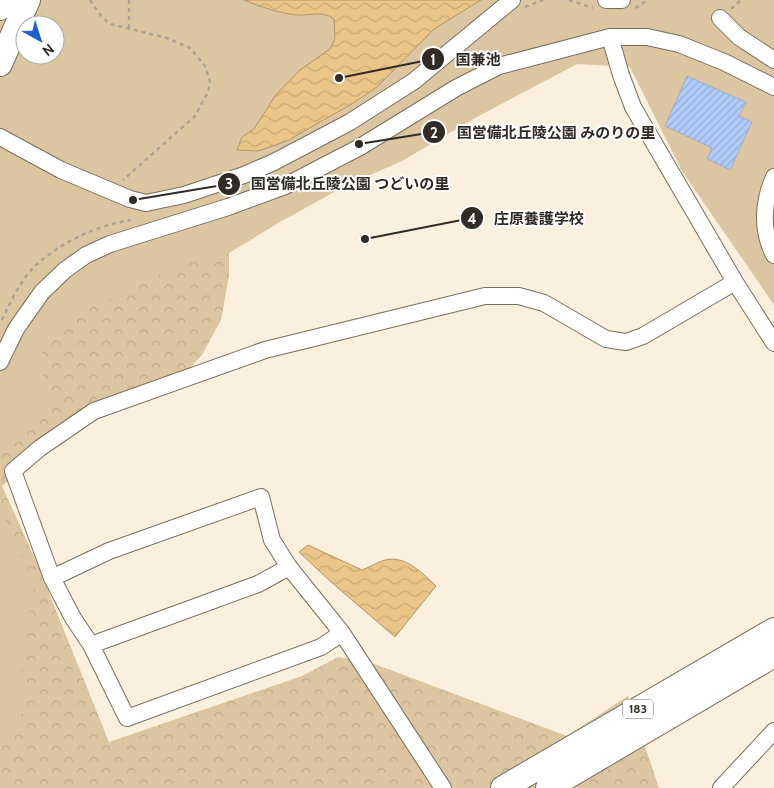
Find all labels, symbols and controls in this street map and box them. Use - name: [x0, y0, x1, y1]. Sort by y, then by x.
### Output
- north arrow: [15, 15, 65, 65]
- text: N: [39, 40, 58, 60]
- callout: 国兼池: [421, 44, 511, 74]
- text: 1: [430, 51, 436, 69]
- text: 国兼池: [455, 51, 501, 69]
- callout: 国営備北丘陵公園 みのりの里: [422, 117, 665, 147]
- text: 2: [430, 124, 438, 142]
- text: 国営備北丘陵公園 みのりの里: [457, 124, 655, 142]
- callout: 国営備北丘陵公園 つどいの里: [216, 169, 460, 199]
- text: 3: [225, 175, 233, 193]
- text: 国営備北丘陵公園 つどいの里: [251, 175, 449, 193]
- callout: 庄原養護学校: [459, 203, 594, 233]
- text: 4: [467, 210, 477, 228]
- text: 庄原養護学校: [494, 210, 584, 228]
- road number: 183: [623, 700, 653, 719]

